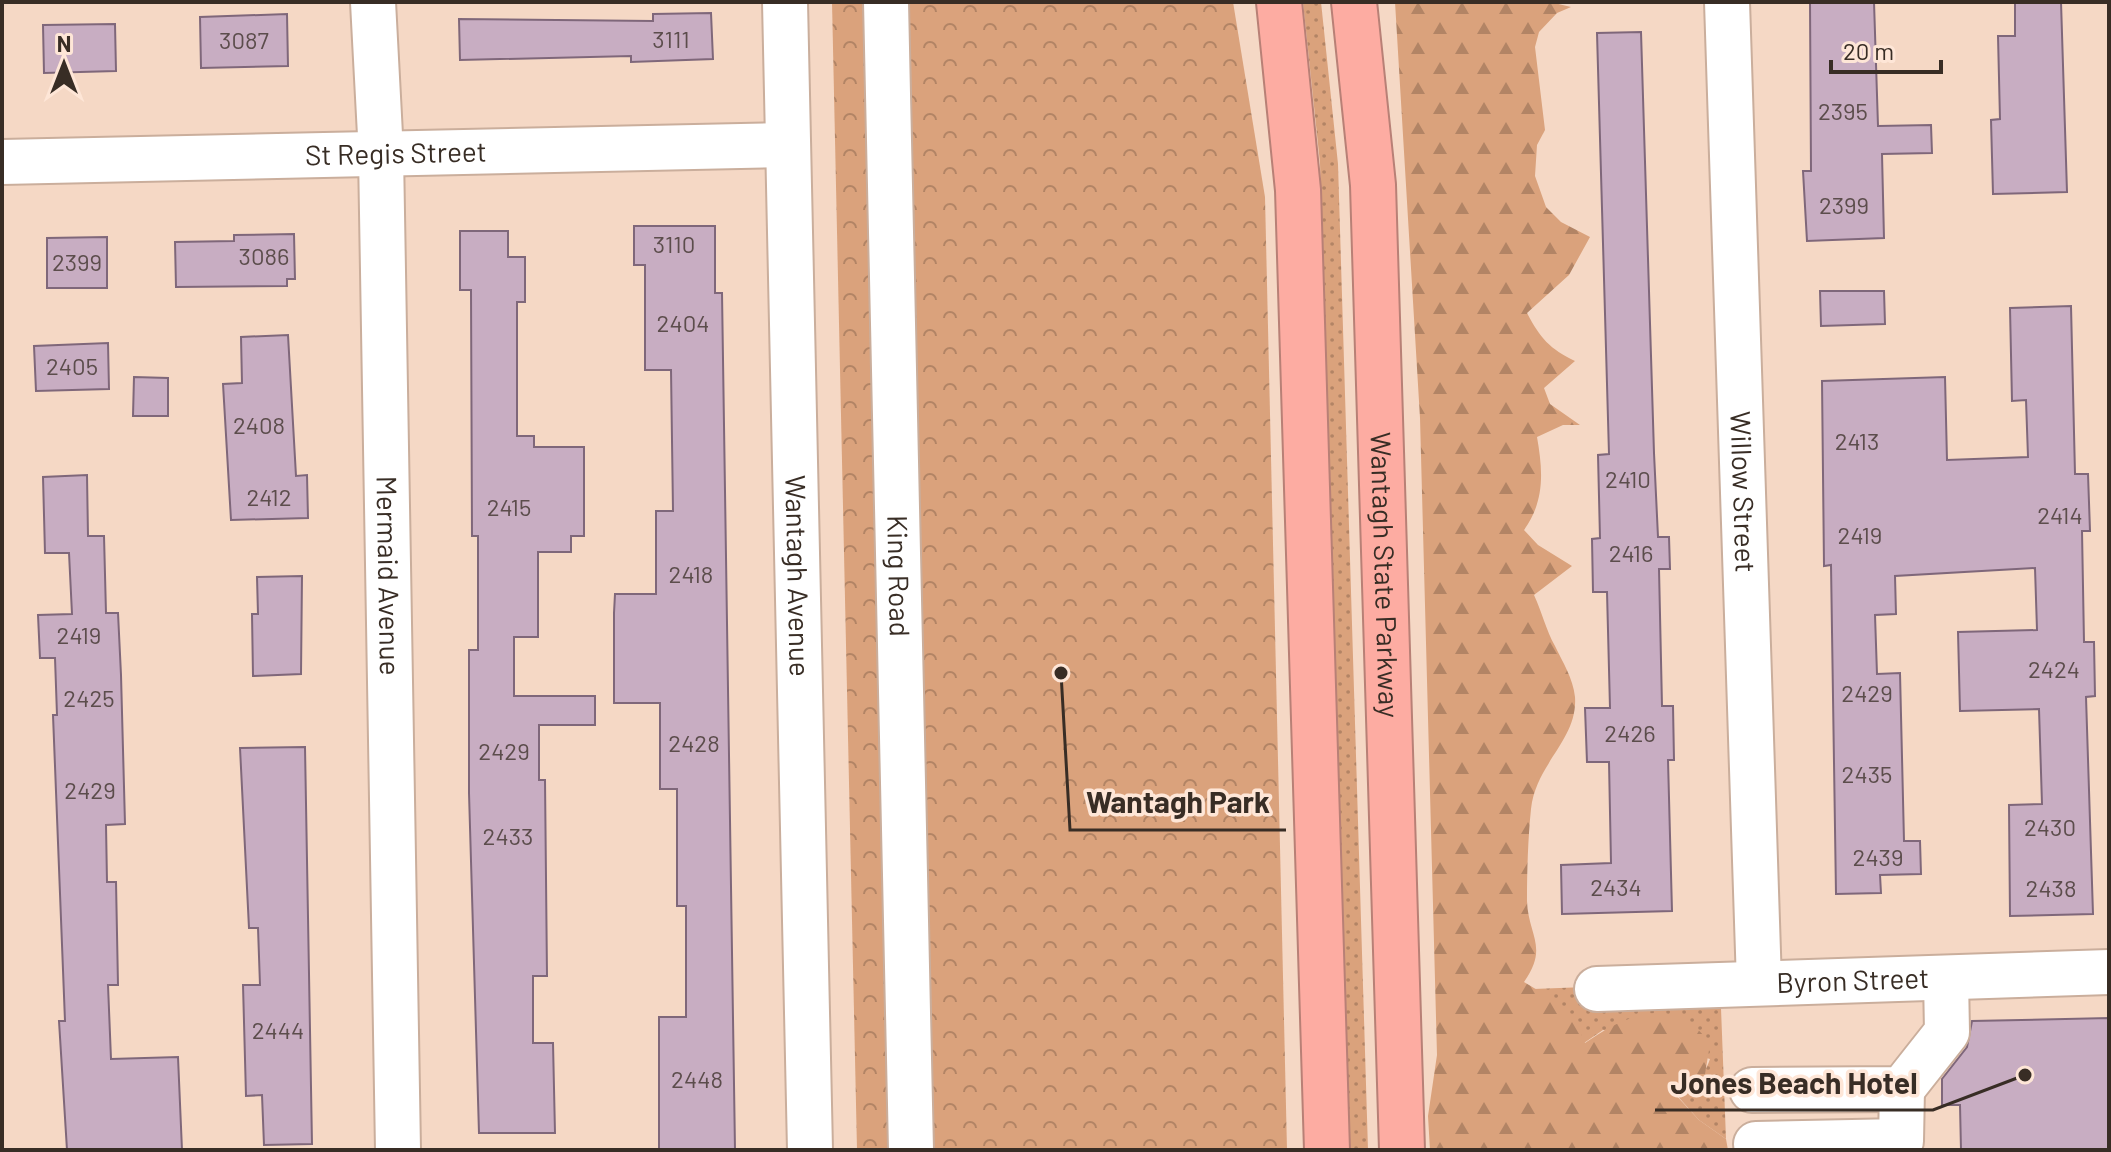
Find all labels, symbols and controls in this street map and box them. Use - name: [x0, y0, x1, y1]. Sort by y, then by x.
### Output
- north arrow: [24, 24, 104, 104]
- house number: 3111: [652, 24, 690, 53]
- scale bar: [1831, 24, 1941, 74]
- house number: 3087: [219, 25, 269, 54]
- text: N: [57, 30, 71, 56]
- text: 20 m: [1843, 36, 1894, 65]
- house number: 2395: [1818, 96, 1868, 125]
- street label: St Regis Street: [305, 134, 487, 171]
- house number: 2399: [1819, 190, 1869, 219]
- house number: 3110: [653, 229, 695, 258]
- house number: 3086: [239, 241, 289, 270]
- house number: 2399: [52, 247, 102, 276]
- house number: 2404: [657, 308, 709, 337]
- house number: 2405: [46, 351, 98, 380]
- house number: 2408: [233, 410, 285, 439]
- street label: Willow Street: [1724, 410, 1764, 573]
- house number: 2413: [1835, 426, 1879, 455]
- street label: Wantagh State Parkway: [1364, 431, 1407, 718]
- house number: 2410: [1605, 464, 1651, 493]
- street label: Wantagh Avenue: [779, 475, 818, 677]
- street label: Mermaid Avenue: [370, 476, 408, 676]
- house number: 2412: [246, 482, 292, 511]
- house number: 2415: [487, 492, 531, 521]
- house number: 2414: [2037, 500, 2083, 529]
- street label: King Road: [881, 515, 918, 637]
- house number: 2419: [1838, 520, 1882, 549]
- house number: 2416: [1609, 538, 1653, 567]
- house number: 2418: [669, 559, 713, 588]
- house number: 2419: [57, 620, 101, 649]
- house number: 2424: [2028, 654, 2080, 683]
- house number: 2429: [1841, 678, 1893, 707]
- house number: 2425: [63, 683, 115, 712]
- house number: 2426: [1604, 718, 1656, 747]
- house number: 2428: [668, 728, 720, 757]
- house number: 2429: [478, 736, 530, 765]
- house number: 2435: [1842, 759, 1892, 788]
- house number: 2429: [64, 775, 116, 804]
- callout: Wantagh Park: [1070, 776, 1286, 830]
- text: Wantagh Park: [1086, 783, 1270, 819]
- house number: 2430: [2024, 812, 2076, 841]
- house number: 2433: [483, 821, 533, 850]
- house number: 2439: [1853, 842, 1903, 871]
- house number: 2434: [1590, 872, 1642, 901]
- house number: 2438: [2026, 873, 2076, 902]
- street label: Byron Street: [1776, 960, 1930, 999]
- house number: 2444: [252, 1015, 304, 1044]
- callout: Jones Beach Hotel: [1655, 1056, 1933, 1110]
- house number: 2448: [671, 1064, 723, 1093]
- text: Jones Beach Hotel: [1671, 1064, 1917, 1100]

